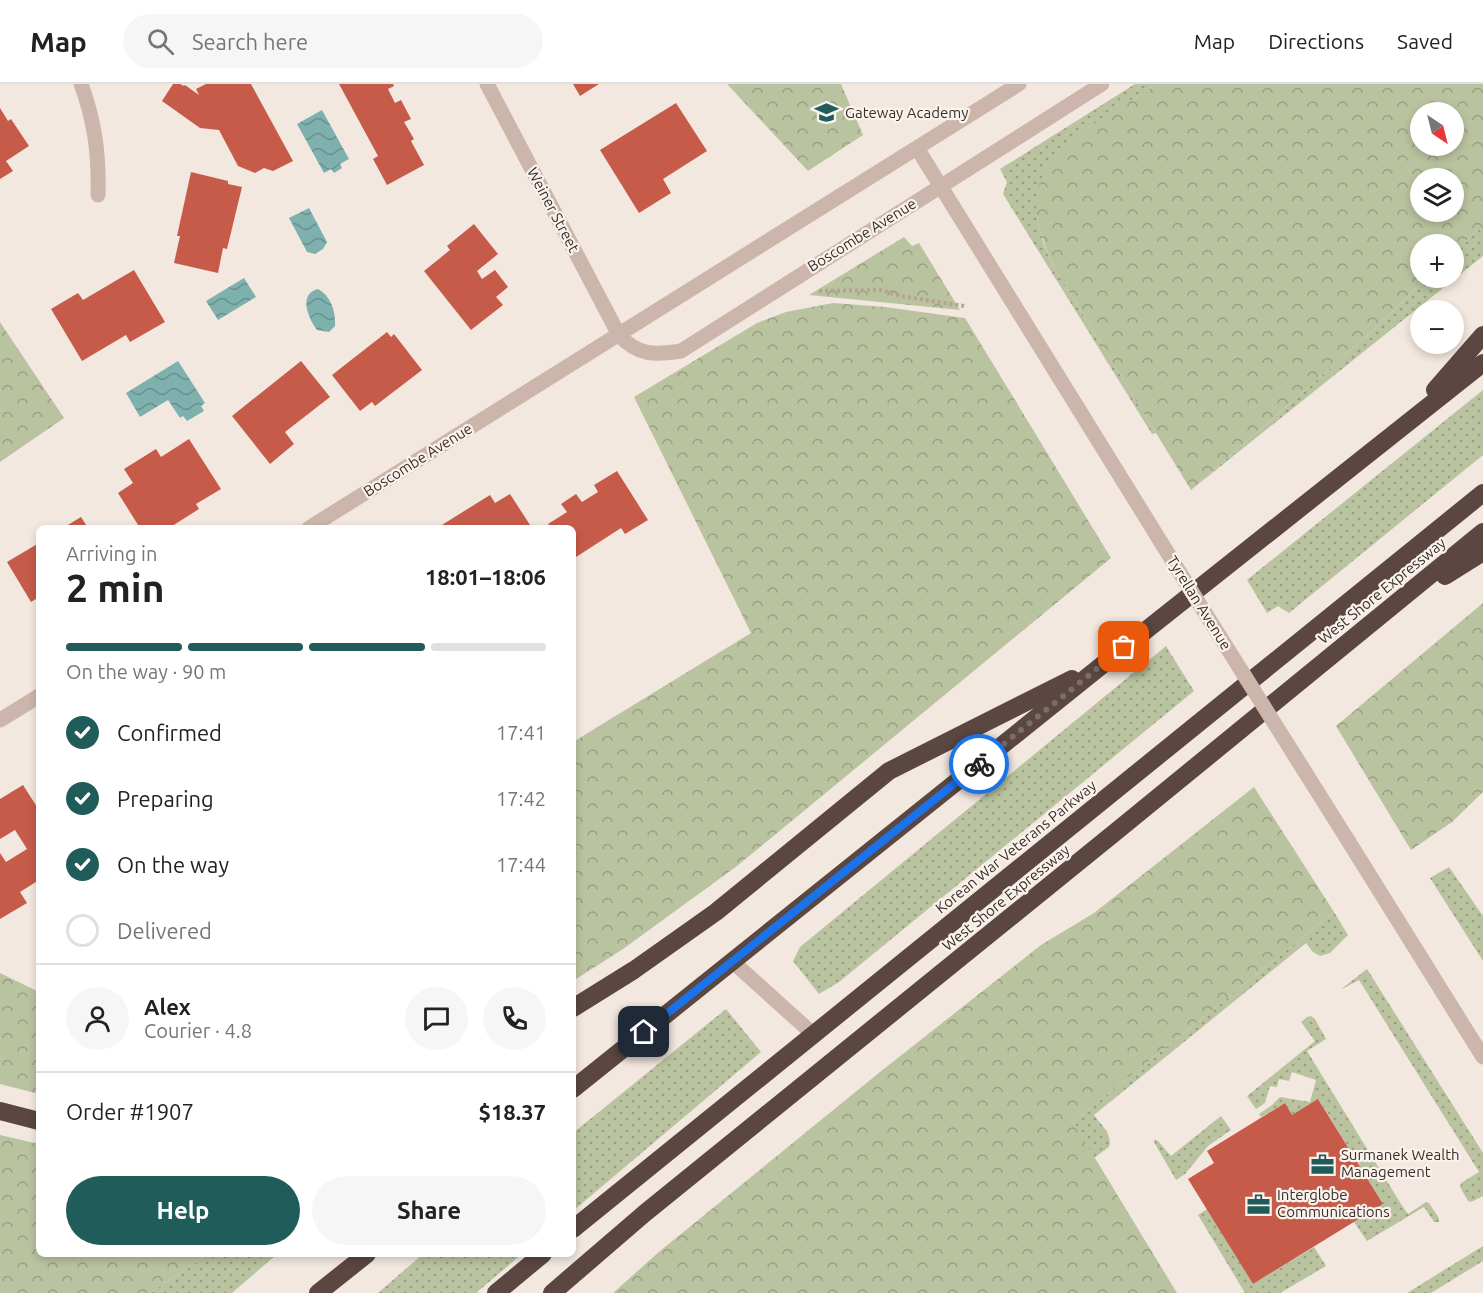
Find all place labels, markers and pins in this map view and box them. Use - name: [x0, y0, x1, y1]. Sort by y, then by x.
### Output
- school or university icon: Gateway Academy: [814, 100, 840, 126]
- place label: Gateway Academy: [845, 104, 968, 121]
- pin: [1098, 621, 1149, 672]
- pin: [618, 1006, 669, 1057]
- place label: Surmanek Wealth Management: [1341, 1146, 1460, 1180]
- office icon: Surmanek Wealth Management: [1310, 1151, 1336, 1177]
- place label: Interglobe Communications: [1277, 1186, 1390, 1220]
- office icon: Interglobe Communications: [1246, 1191, 1272, 1217]

